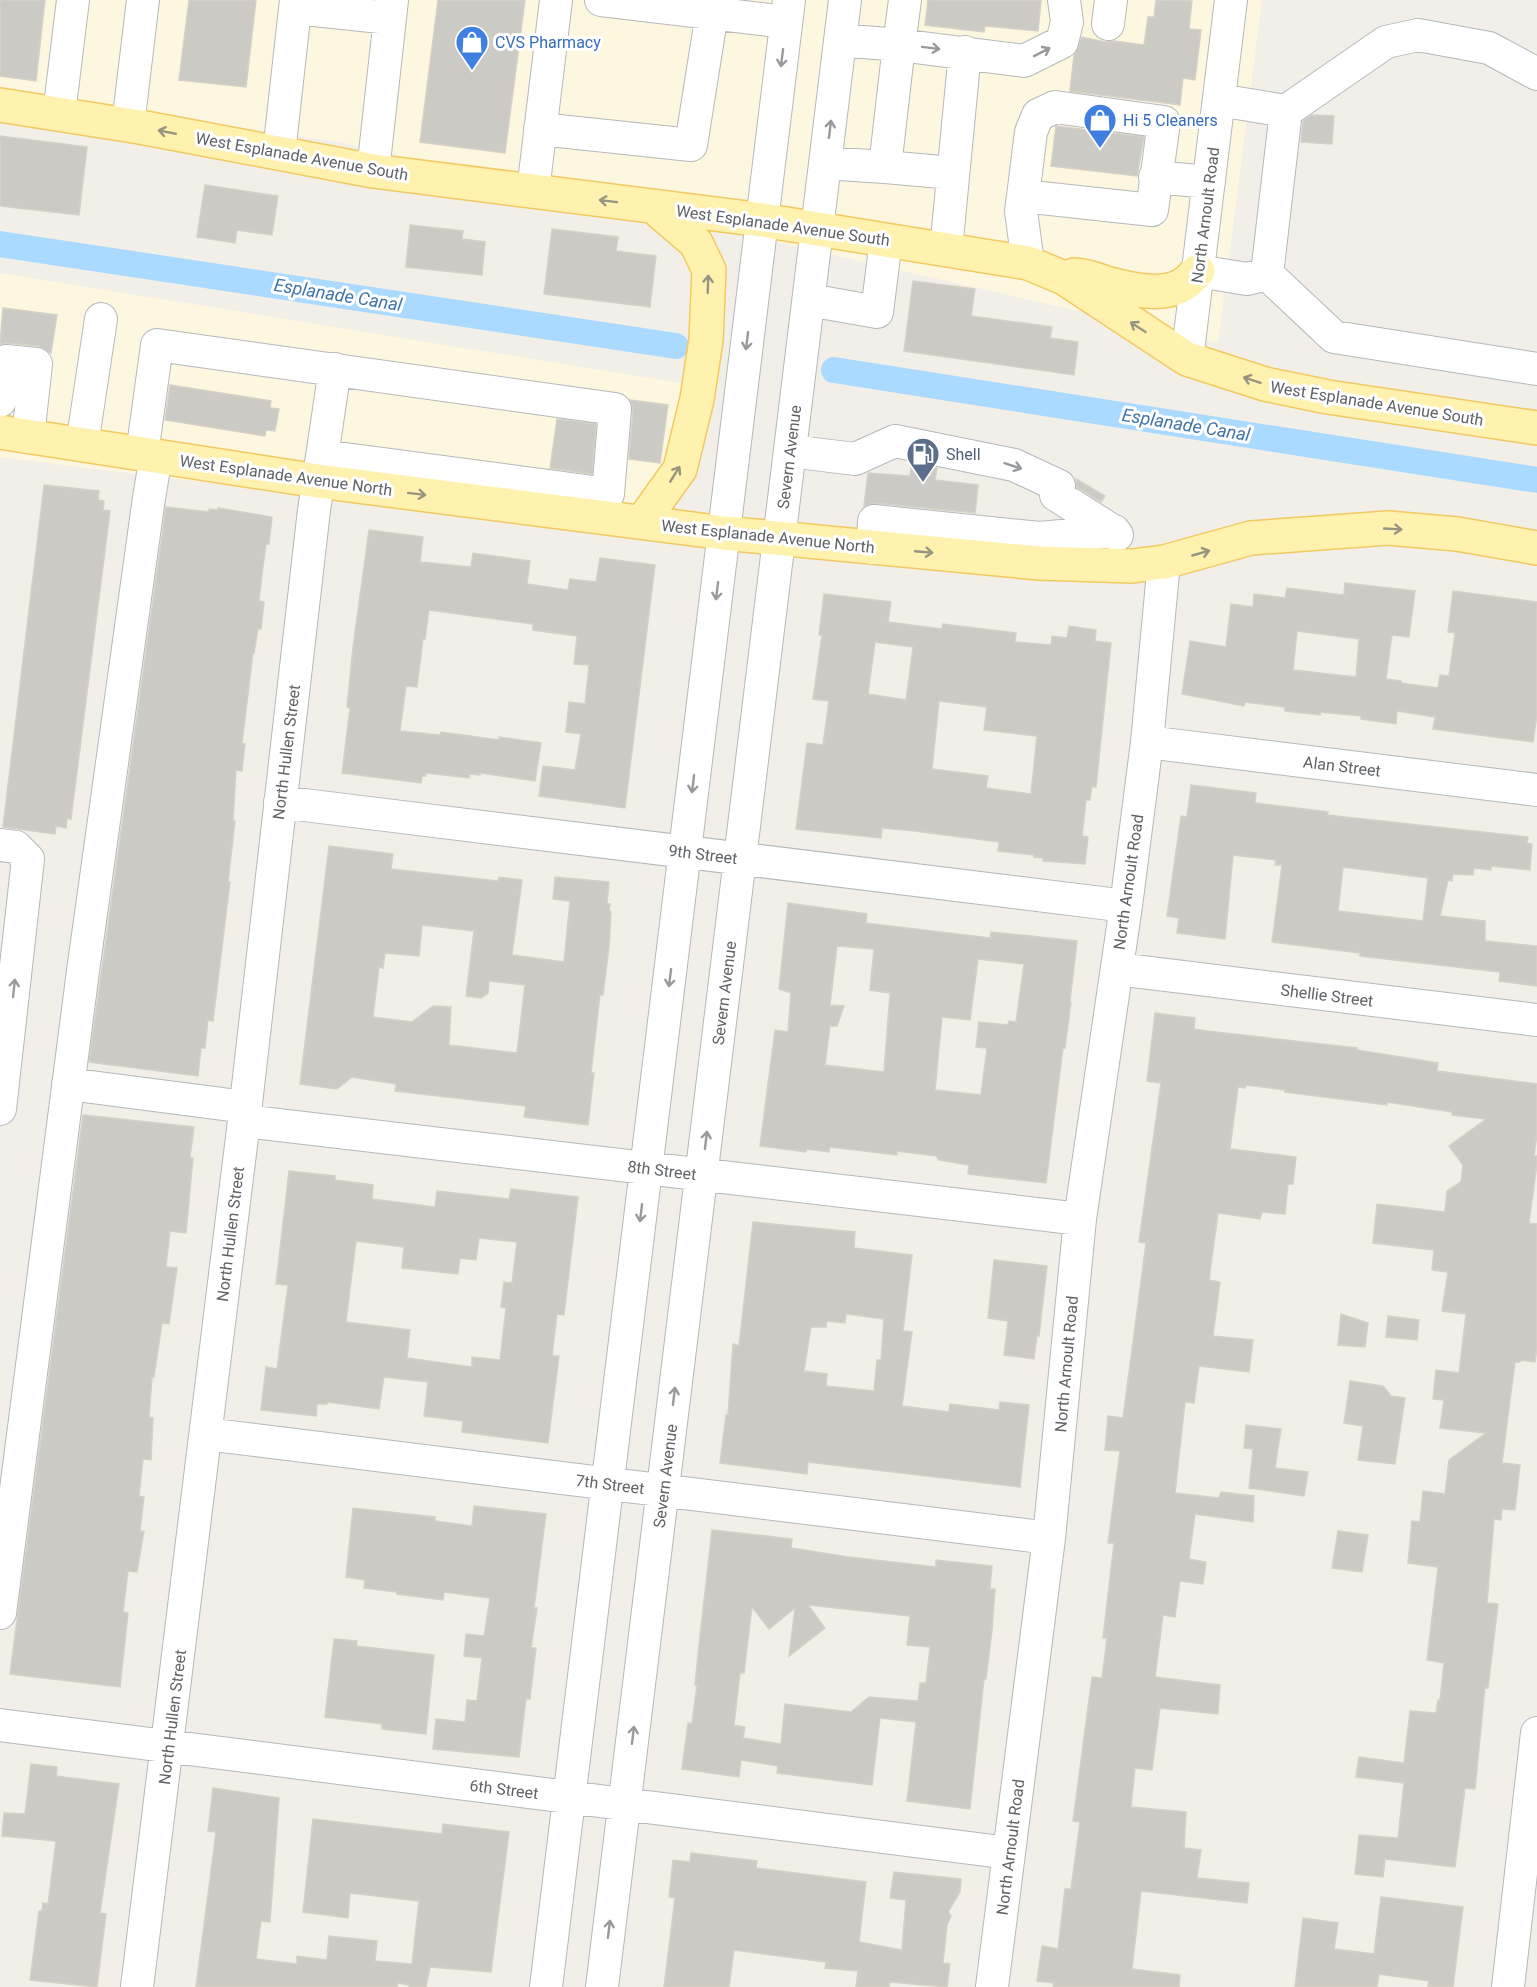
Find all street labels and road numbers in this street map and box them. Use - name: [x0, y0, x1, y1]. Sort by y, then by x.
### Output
- street label: West Esplanade Avenue South: [194, 128, 410, 185]
- street label: North Arnoult Road: [1188, 146, 1223, 284]
- street label: West Esplanade Avenue South: [675, 201, 891, 250]
- street label: West Esplanade Avenue South: [1269, 377, 1485, 430]
- street label: Severn Avenue: [774, 404, 805, 510]
- street label: West Esplanade Avenue North: [178, 451, 393, 500]
- street label: West Esplanade Avenue North: [660, 516, 876, 557]
- street label: North Hullen Street: [269, 683, 304, 821]
- street label: Alan Street: [1302, 752, 1382, 781]
- street label: North Arnoult Road: [1110, 813, 1147, 951]
- street label: 9th Street: [667, 841, 738, 868]
- street label: Severn Avenue: [709, 940, 740, 1046]
- street label: Shellie Street: [1280, 980, 1374, 1011]
- street label: 8th Street: [626, 1157, 697, 1184]
- street label: North Hullen Street: [213, 1165, 248, 1303]
- street label: North Arnoult Road: [1051, 1295, 1082, 1433]
- street label: Severn Avenue: [650, 1423, 681, 1529]
- street label: 7th Street: [574, 1471, 645, 1498]
- street label: North Hullen Street: [155, 1648, 190, 1786]
- street label: 6th Street: [468, 1776, 539, 1803]
- street label: North Arnoult Road: [993, 1778, 1028, 1916]

